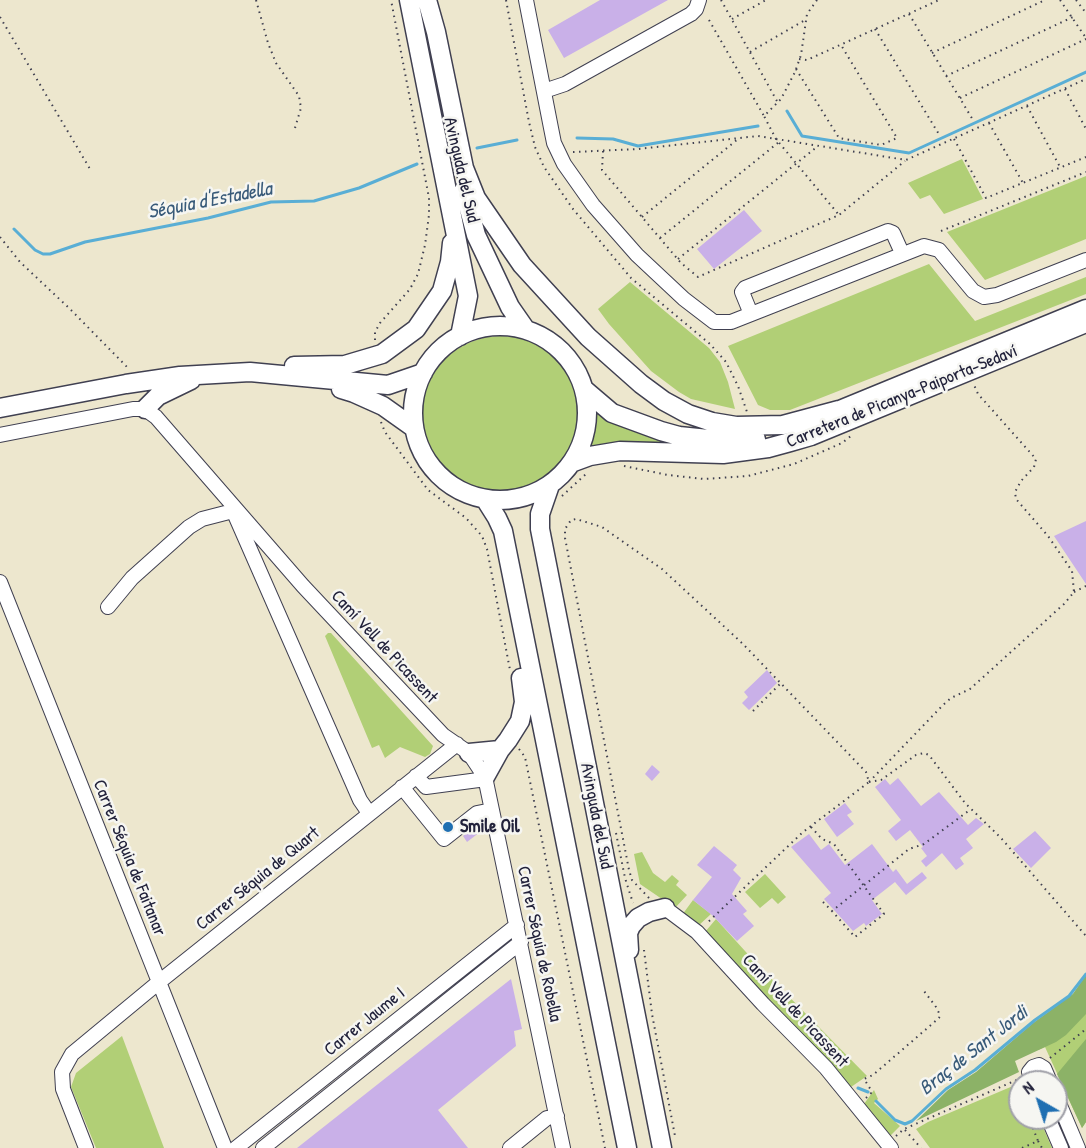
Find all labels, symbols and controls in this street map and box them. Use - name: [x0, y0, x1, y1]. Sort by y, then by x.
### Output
- street label: Avinguda del Sud: [438, 115, 484, 225]
- water label: Séquia d'Estadella: [146, 177, 274, 225]
- street label: Carretera de Picanya-Paiporta-Sedaví: [783, 341, 1021, 453]
- street label: Camí Vell de Picassent: [326, 586, 442, 708]
- street label: Avinguda del Sud: [575, 761, 617, 871]
- street label: Carrer Séquia de Faitanar: [88, 777, 170, 939]
- place label: Smile Oil: [460, 816, 519, 838]
- marker: Smile Oil: [441, 820, 455, 834]
- street label: Carrer Séquia de Quart: [192, 823, 324, 935]
- street label: Carrer Séquia de Robella: [512, 864, 566, 1024]
- street label: Camí Vell de Picassent: [737, 950, 853, 1072]
- street label: Carrer Jaume I: [320, 983, 410, 1061]
- water label: Braç de Sant Jordi: [915, 1001, 1033, 1101]
- north arrow: [1008, 1070, 1068, 1130]
- text: N: [1018, 1076, 1038, 1099]

